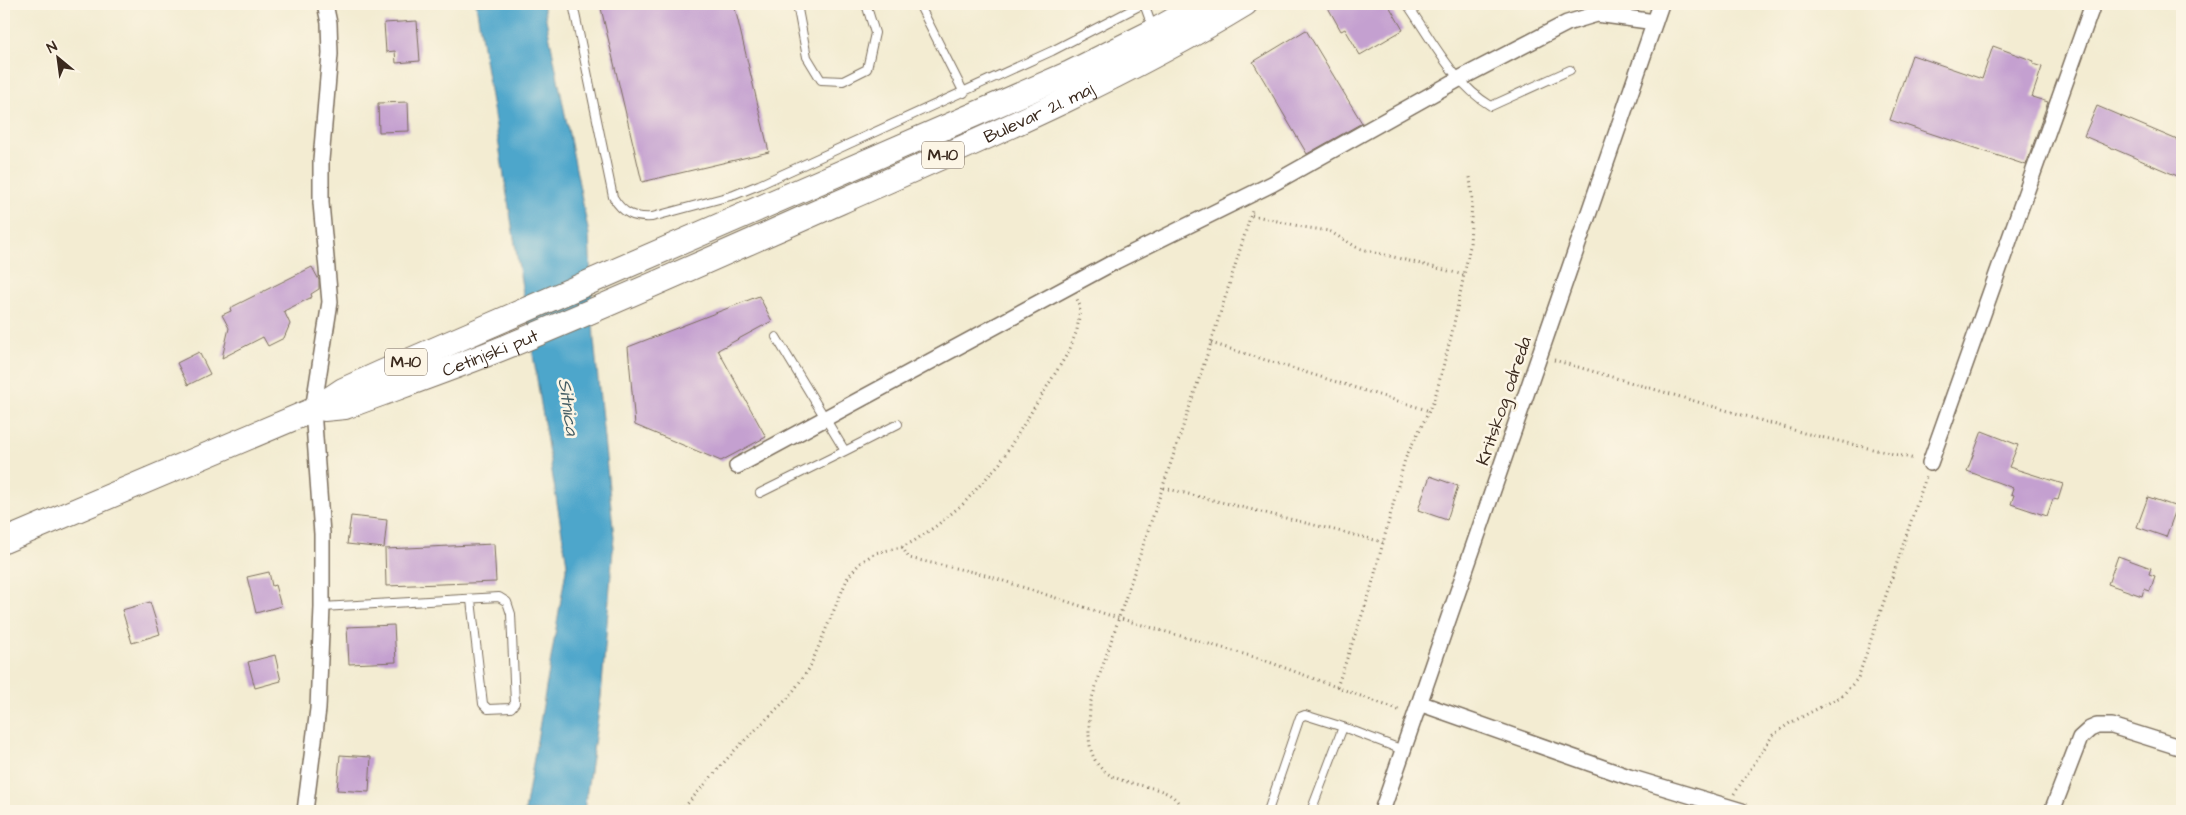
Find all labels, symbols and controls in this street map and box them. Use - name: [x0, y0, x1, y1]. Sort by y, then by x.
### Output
- north arrow: [32, 32, 82, 82]
- text: N: [43, 37, 61, 58]
- street label: Bulevar 21. maj: [980, 76, 1099, 149]
- road number: M-10: [922, 142, 964, 168]
- street label: Cetinjski put: [439, 322, 543, 383]
- street label: Kritskog odreda: [1470, 333, 1539, 469]
- road number: M-10: [385, 348, 427, 376]
- water label: Sitnica: [551, 377, 586, 438]

